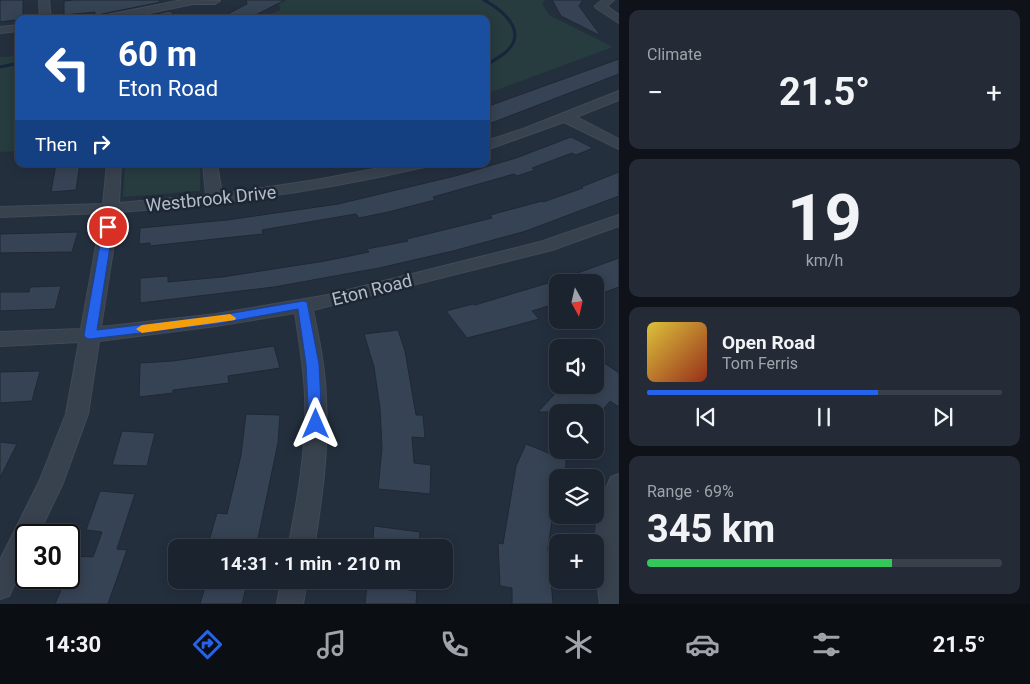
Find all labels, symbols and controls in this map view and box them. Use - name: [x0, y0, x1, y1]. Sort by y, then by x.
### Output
- text: 60 m: [118, 34, 197, 75]
- icon: left: [35, 35, 100, 100]
- text: Climate: [647, 45, 702, 64]
- text: 21.5°: [779, 70, 870, 114]
- text: Eton Road: [118, 76, 218, 101]
- text: −: [647, 76, 663, 109]
- text: +: [986, 76, 1002, 109]
- icon: right: [87, 130, 115, 158]
- text: Then: [35, 133, 77, 156]
- text: 19: [787, 180, 862, 256]
- street label: Westbrook Drive: [145, 181, 277, 216]
- pin: [87, 206, 129, 248]
- icon: arrive: [94, 213, 122, 241]
- text: km/h: [806, 251, 843, 270]
- street label: Eton Road: [330, 269, 414, 310]
- north arrow: [549, 274, 604, 329]
- map controls: [549, 274, 604, 589]
- text: Open Road: [722, 331, 815, 354]
- button: sound: [549, 339, 604, 394]
- text: Tom Ferris: [722, 354, 798, 373]
- position arrow: [289, 397, 341, 449]
- icon: previous: [692, 403, 720, 431]
- icon: pause: [810, 403, 838, 431]
- icon: next: [929, 403, 957, 431]
- button: search: [549, 404, 604, 459]
- button: layers: [549, 469, 604, 524]
- text: Range · 69%: [647, 482, 734, 501]
- text: 345 km: [647, 507, 775, 551]
- speed limit sign: 30: [15, 524, 80, 589]
- button: +: [549, 534, 604, 589]
- text: 14:31 · 1 min · 210 m: [220, 552, 401, 575]
- icon: directions: [190, 627, 225, 662]
- icon: music: [314, 627, 349, 662]
- icon: phone: [437, 627, 472, 662]
- icon: climate: [561, 627, 596, 662]
- icon: car: [685, 627, 720, 662]
- icon: filters: [809, 627, 844, 662]
- text: 14:30: [44, 632, 101, 657]
- text: 21.5°: [933, 632, 985, 657]

